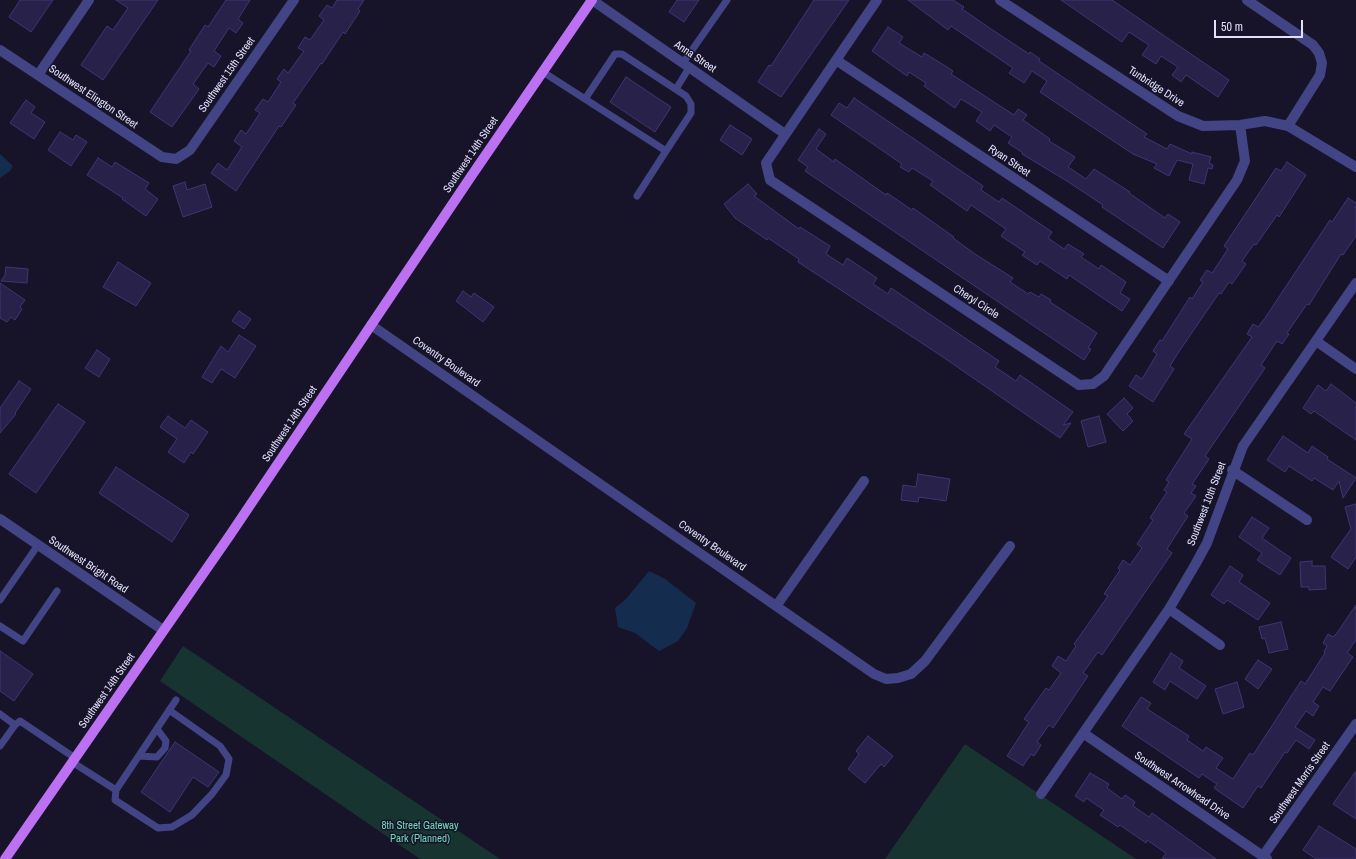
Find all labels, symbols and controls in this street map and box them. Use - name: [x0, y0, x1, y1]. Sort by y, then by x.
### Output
- scale bar: [1216, 12, 1305, 38]
- text: 50 m: [1221, 19, 1243, 35]
- street label: Southwest 15th Street: [196, 35, 258, 115]
- street label: Anna Street: [672, 38, 718, 76]
- street label: Southwest Elington Street: [46, 62, 140, 132]
- street label: Tunbridge Drive: [1125, 64, 1187, 110]
- street label: Southwest 14th Street: [441, 115, 501, 195]
- street label: Ryan Street: [986, 142, 1032, 180]
- street label: Cheryl Circle: [951, 282, 1001, 322]
- street label: Coventry Boulevard: [410, 334, 482, 390]
- street label: Southwest 14th Street: [260, 384, 320, 464]
- street label: Southwest 10th Street: [1185, 460, 1229, 548]
- street label: Coventry Boulevard: [676, 518, 748, 574]
- street label: Southwest Bright Road: [46, 534, 130, 596]
- street label: Southwest 14th Street: [76, 651, 138, 731]
- street label: Southwest Morris Street: [1267, 740, 1333, 826]
- street label: Southwest Arrowhead Drive: [1132, 749, 1232, 823]
- park label: 8th Street Gateway Park (Planned): [381, 819, 459, 845]

